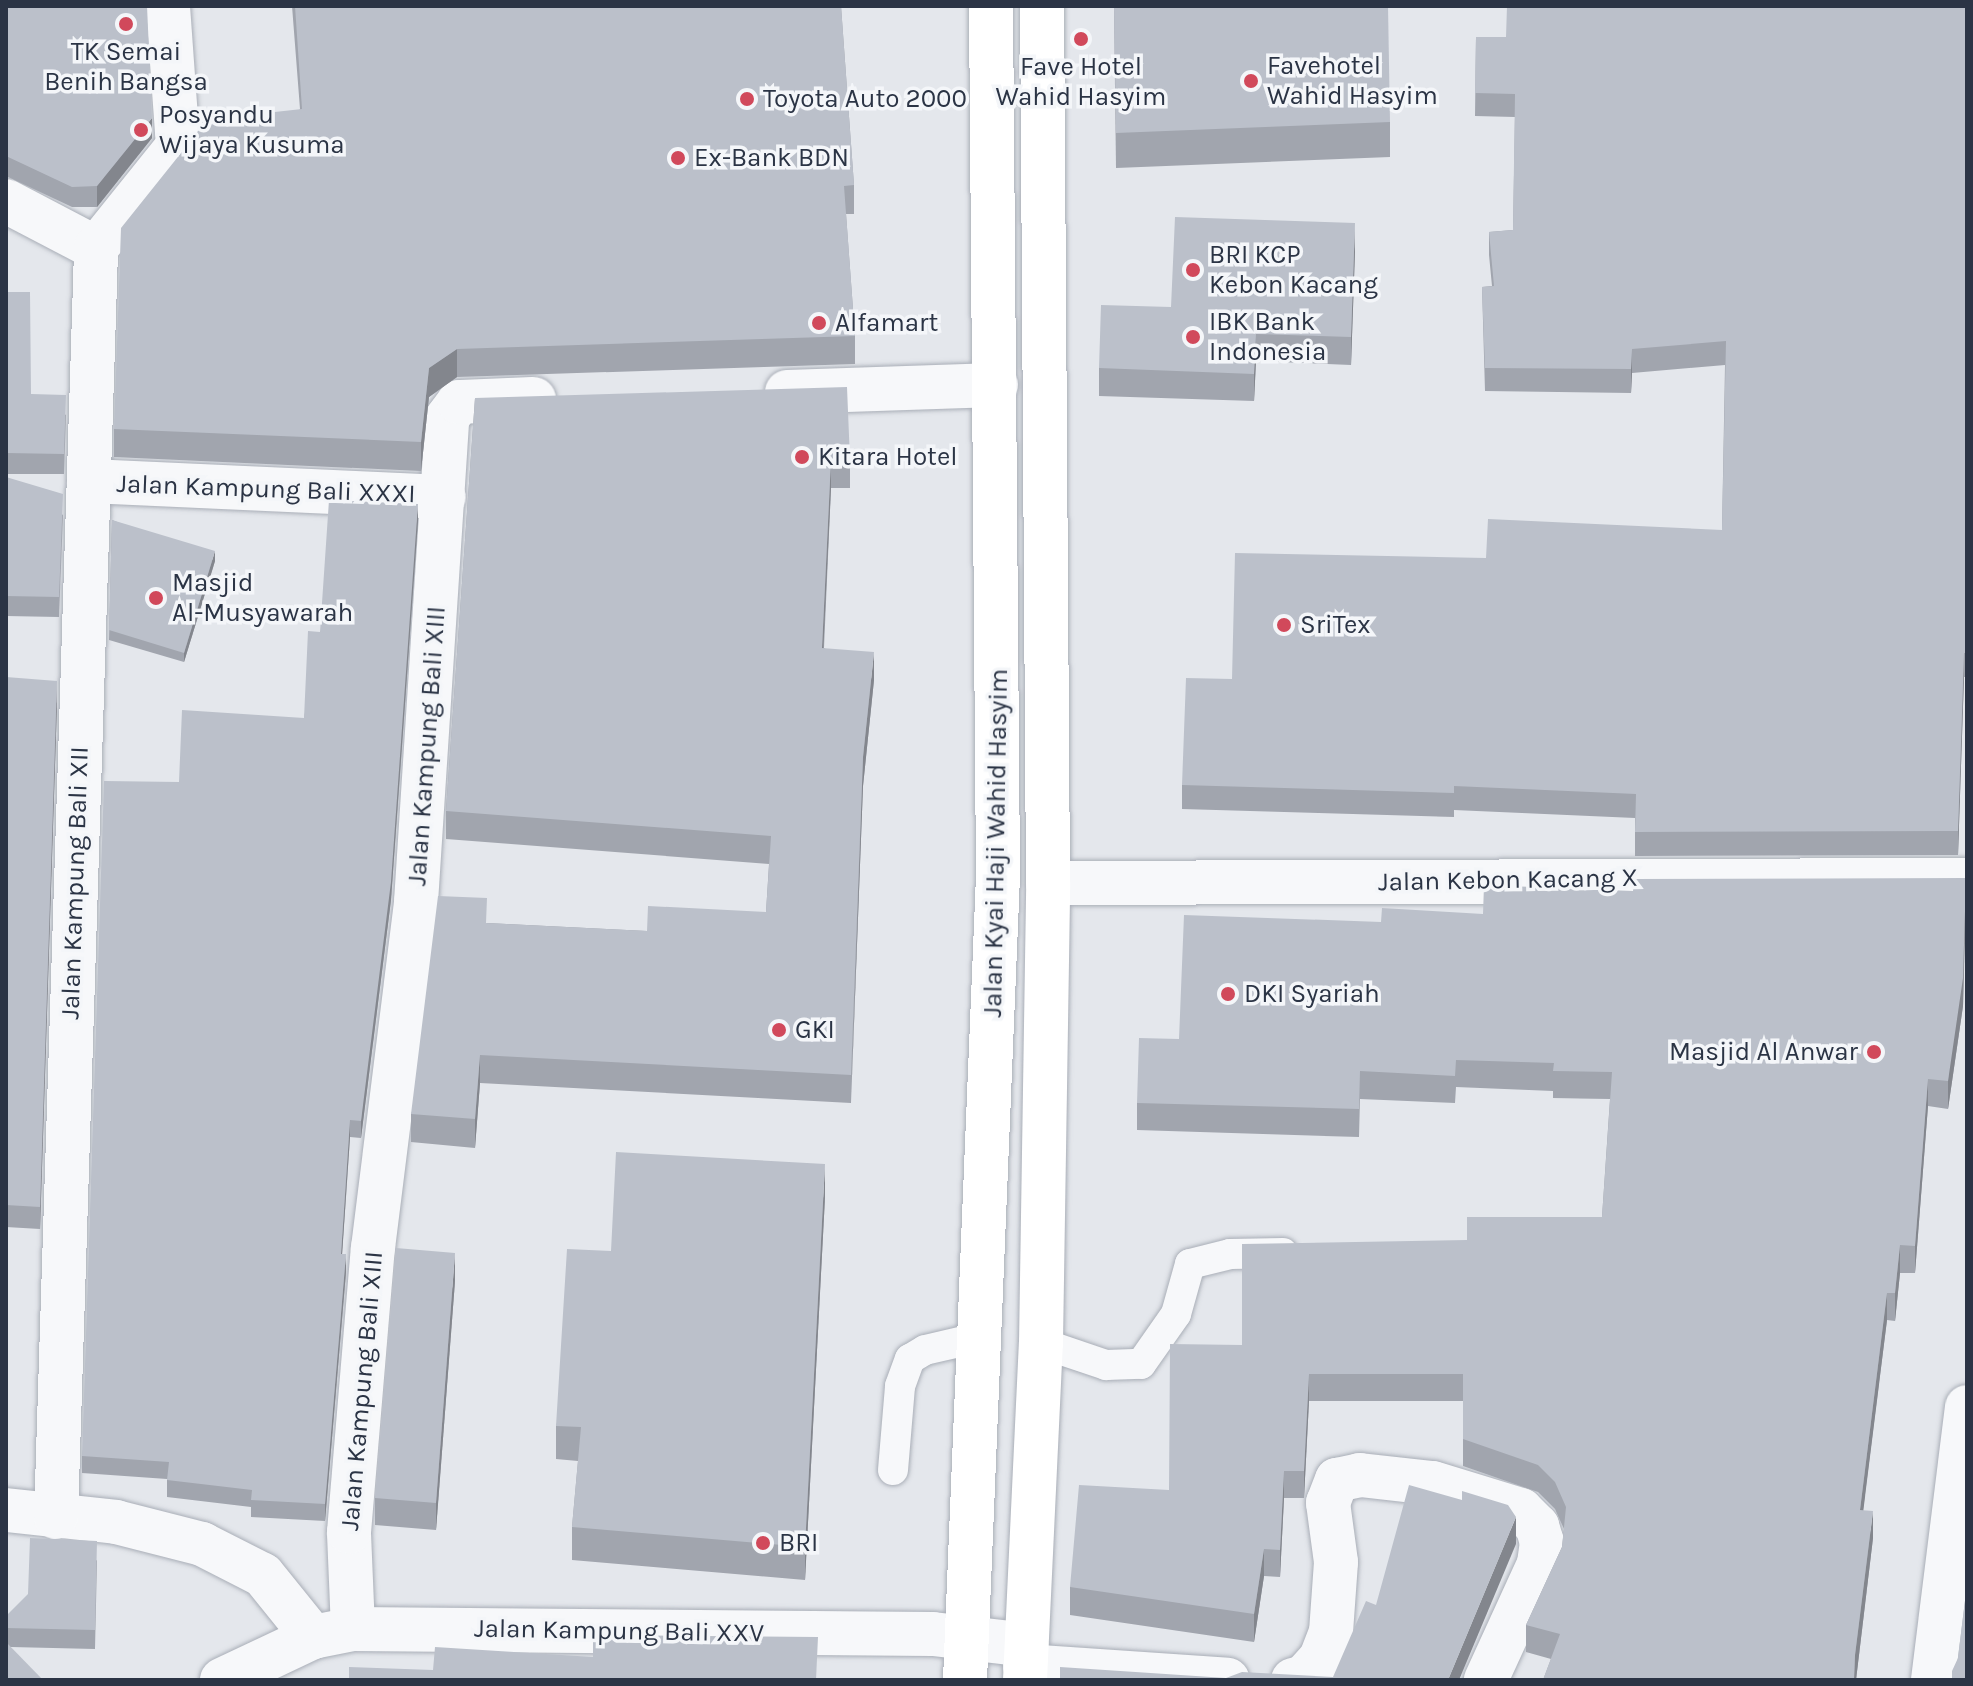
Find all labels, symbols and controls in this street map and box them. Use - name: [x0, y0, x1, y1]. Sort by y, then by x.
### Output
- marker: TK Semai Benih Bangsa: [117, 15, 135, 33]
- marker: Fave Hotel Wahid Hasyim: [1072, 30, 1090, 48]
- place label: TK Semai Benih Bangsa: [44, 36, 208, 98]
- place label: Favehotel Wahid Hasyim: [1267, 50, 1438, 112]
- place label: Fave Hotel Wahid Hasyim: [996, 51, 1166, 112]
- marker: Favehotel Wahid Hasyim: [1242, 72, 1260, 90]
- place label: Toyota Auto 2000: [763, 83, 967, 115]
- marker: Toyota Auto 2000: [738, 90, 756, 108]
- place label: Posyandu Wijaya Kusuma: [159, 99, 345, 160]
- marker: Posyandu Wijaya Kusuma: [130, 119, 152, 141]
- place label: Ex-Bank BDN: [694, 142, 849, 174]
- marker: Ex-Bank BDN: [669, 149, 687, 167]
- place label: BRI KCP Kebon Kacang: [1209, 239, 1378, 300]
- marker: BRI KCP Kebon Kacang: [1184, 261, 1202, 279]
- place label: IBK Bank Indonesia: [1209, 306, 1326, 368]
- place label: Alfamart: [835, 307, 938, 339]
- marker: Alfamart: [810, 314, 828, 332]
- marker: IBK Bank Indonesia: [1184, 328, 1202, 346]
- place label: Kitara Hotel: [818, 441, 958, 473]
- marker: Kitara Hotel: [793, 448, 811, 466]
- street label: Jalan Kampung Bali XXXI: [116, 468, 416, 510]
- place label: Masjid Al-Musyawarah: [172, 567, 353, 628]
- marker: Masjid Al-Musyawarah: [147, 589, 165, 607]
- street label: Jalan Kampung Bali XIII: [402, 605, 452, 887]
- place label: SriTex: [1300, 609, 1371, 641]
- marker: SriTex: [1275, 616, 1293, 634]
- street label: Jalan Kyai Haji Wahid Hasyim: [977, 668, 1015, 1018]
- street label: Jalan Kampung Bali XII: [55, 746, 95, 1020]
- street label: Jalan Kebon Kacang X: [1378, 862, 1638, 898]
- place label: DKI Syariah: [1244, 978, 1380, 1010]
- marker: DKI Syariah: [1219, 985, 1237, 1003]
- place label: GKI: [795, 1014, 835, 1046]
- marker: GKI: [770, 1021, 788, 1039]
- place label: Masjid Al Anwar: [1669, 1036, 1858, 1068]
- marker: Masjid Al Anwar: [1865, 1043, 1883, 1061]
- street label: Jalan Kampung Bali XIII: [334, 1250, 390, 1532]
- place label: BRI: [779, 1527, 818, 1559]
- marker: BRI: [754, 1534, 772, 1552]
- street label: Jalan Kampung Bali XXV: [474, 1613, 764, 1649]

